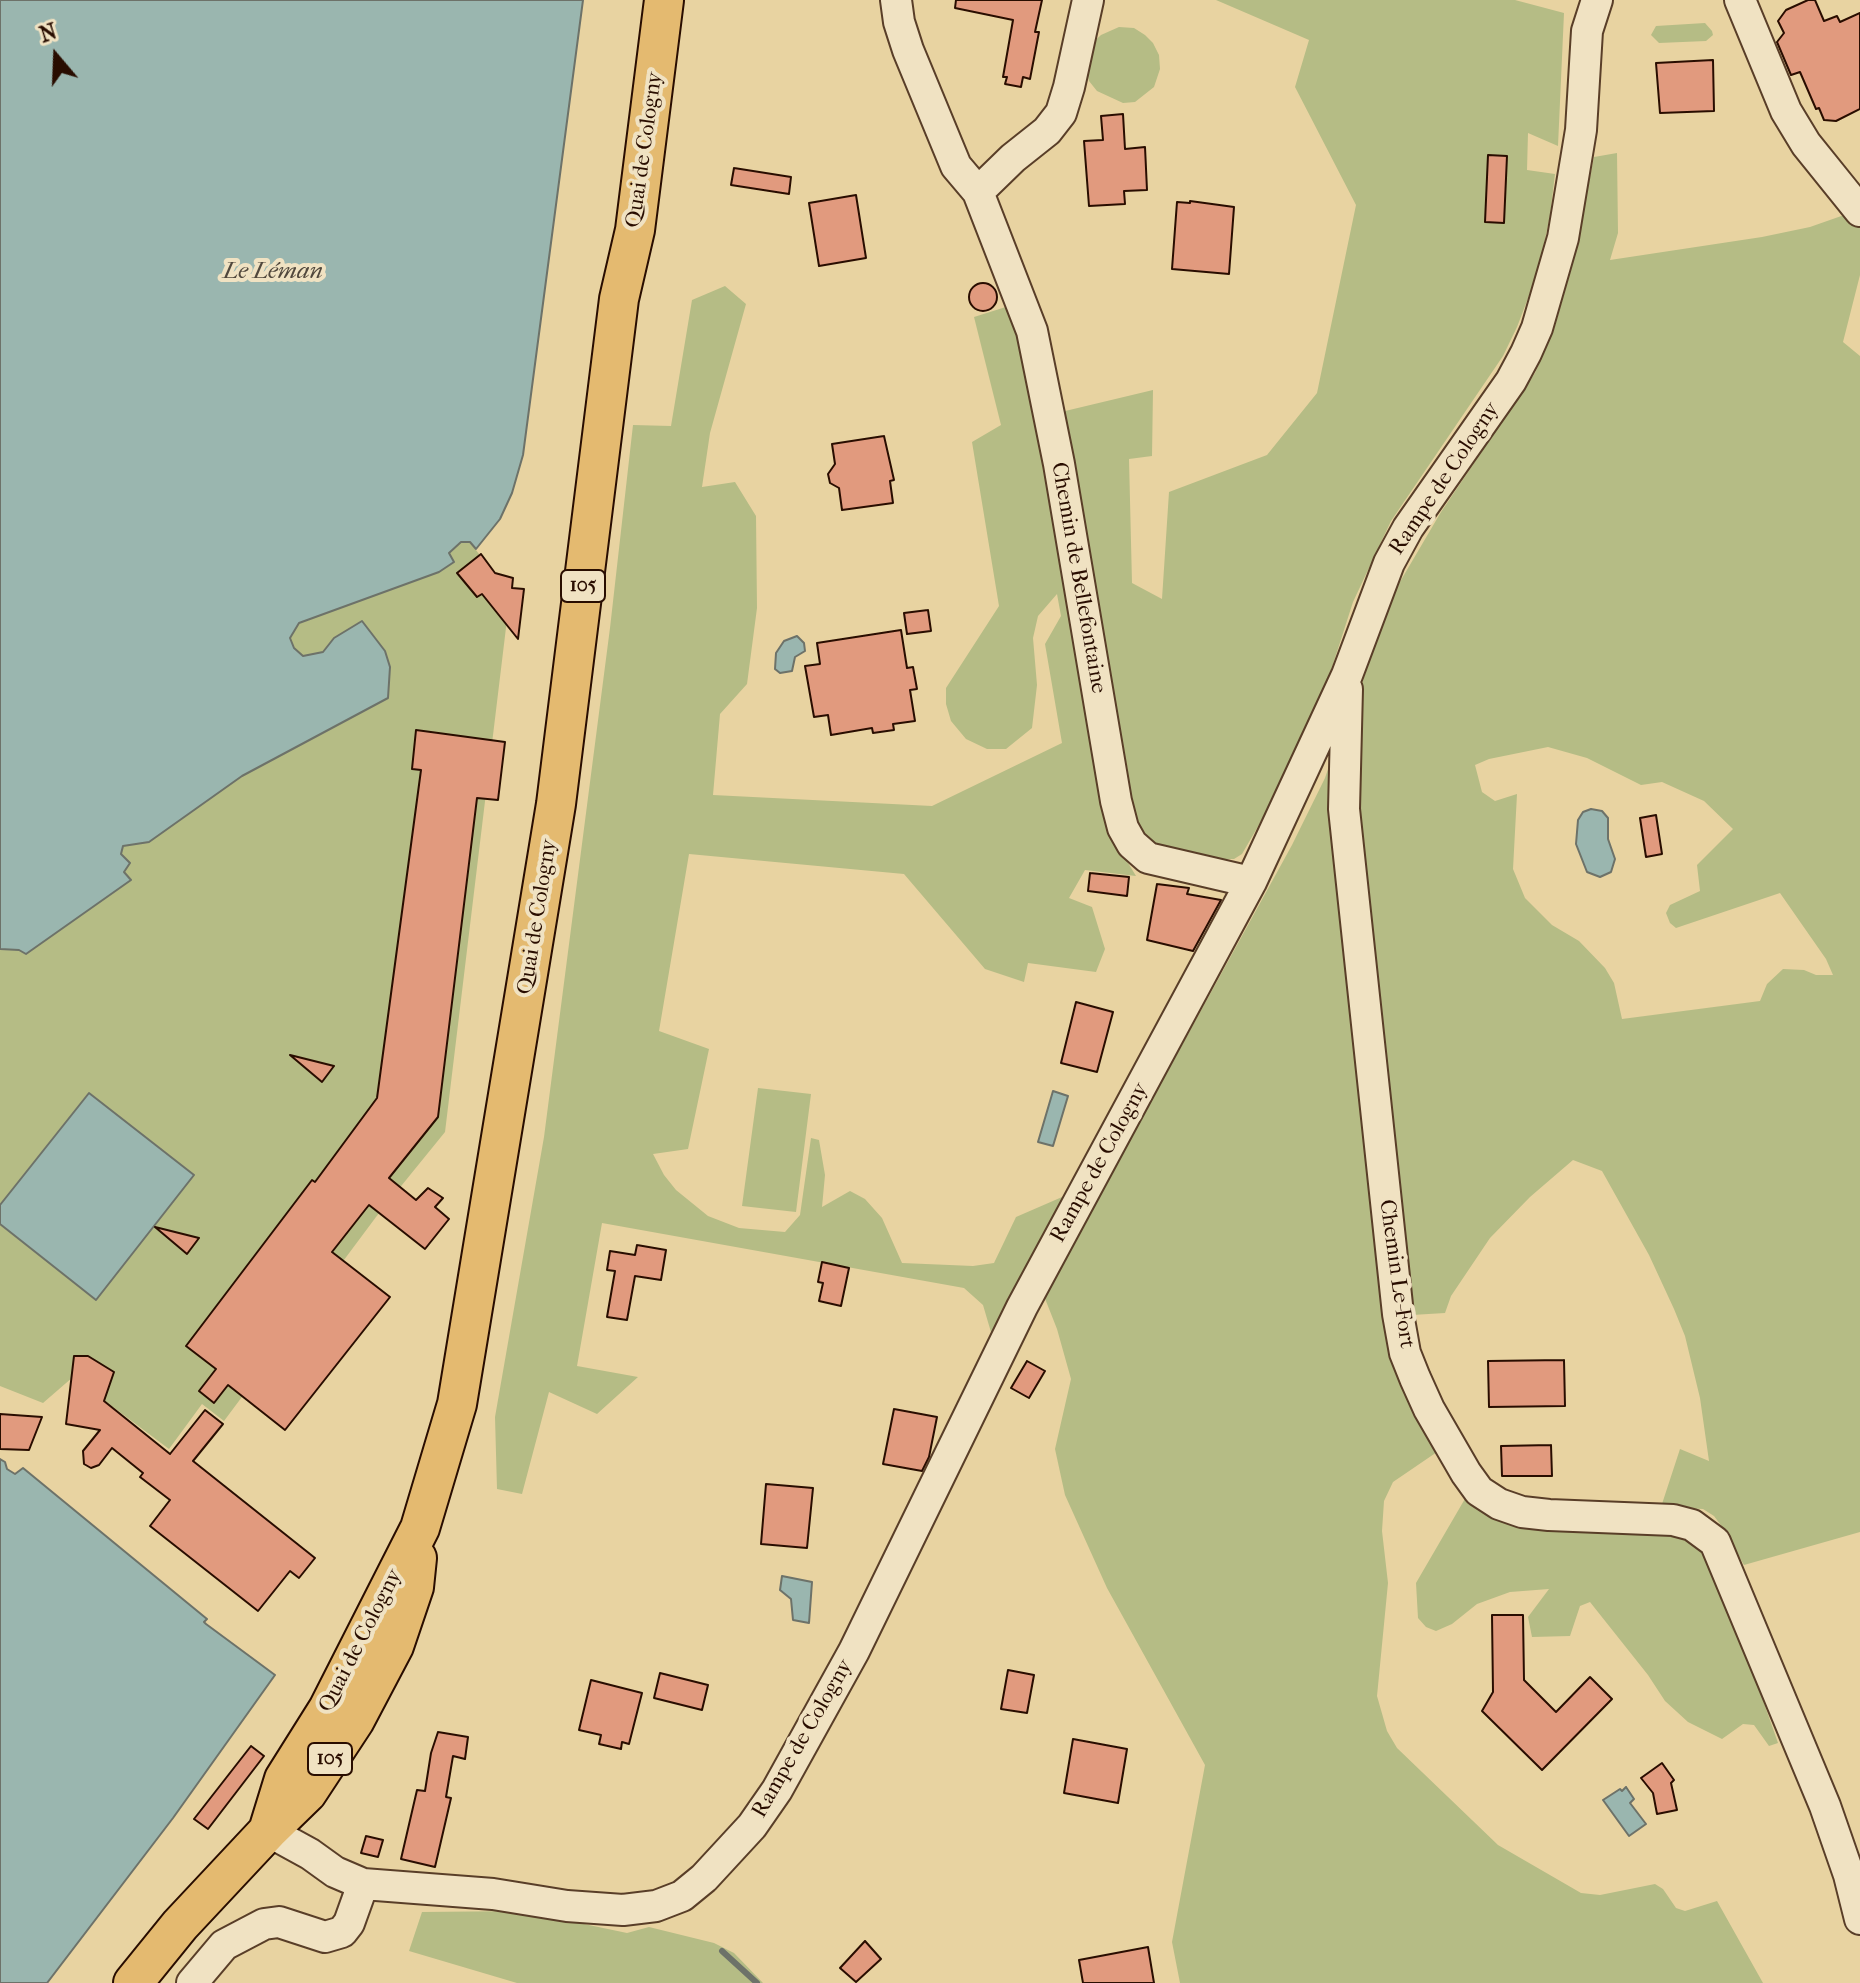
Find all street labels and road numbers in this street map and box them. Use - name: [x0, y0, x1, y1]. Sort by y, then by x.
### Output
- street label: Quai de Cologny: [621, 70, 669, 230]
- street label: Rampe de Cologny: [1384, 398, 1506, 560]
- street label: Chemin de Bellefontaine: [1045, 460, 1111, 696]
- road number: 105: [561, 570, 605, 602]
- street label: Quai de Cologny: [513, 837, 563, 997]
- street label: Rampe de Cologny: [1045, 1079, 1155, 1247]
- street label: Chemin Le-Fort: [1372, 1198, 1420, 1350]
- street label: Quai de Cologny: [314, 1565, 408, 1717]
- street label: Rampe de Cologny: [747, 1655, 859, 1823]
- road number: 105: [308, 1743, 352, 1775]

